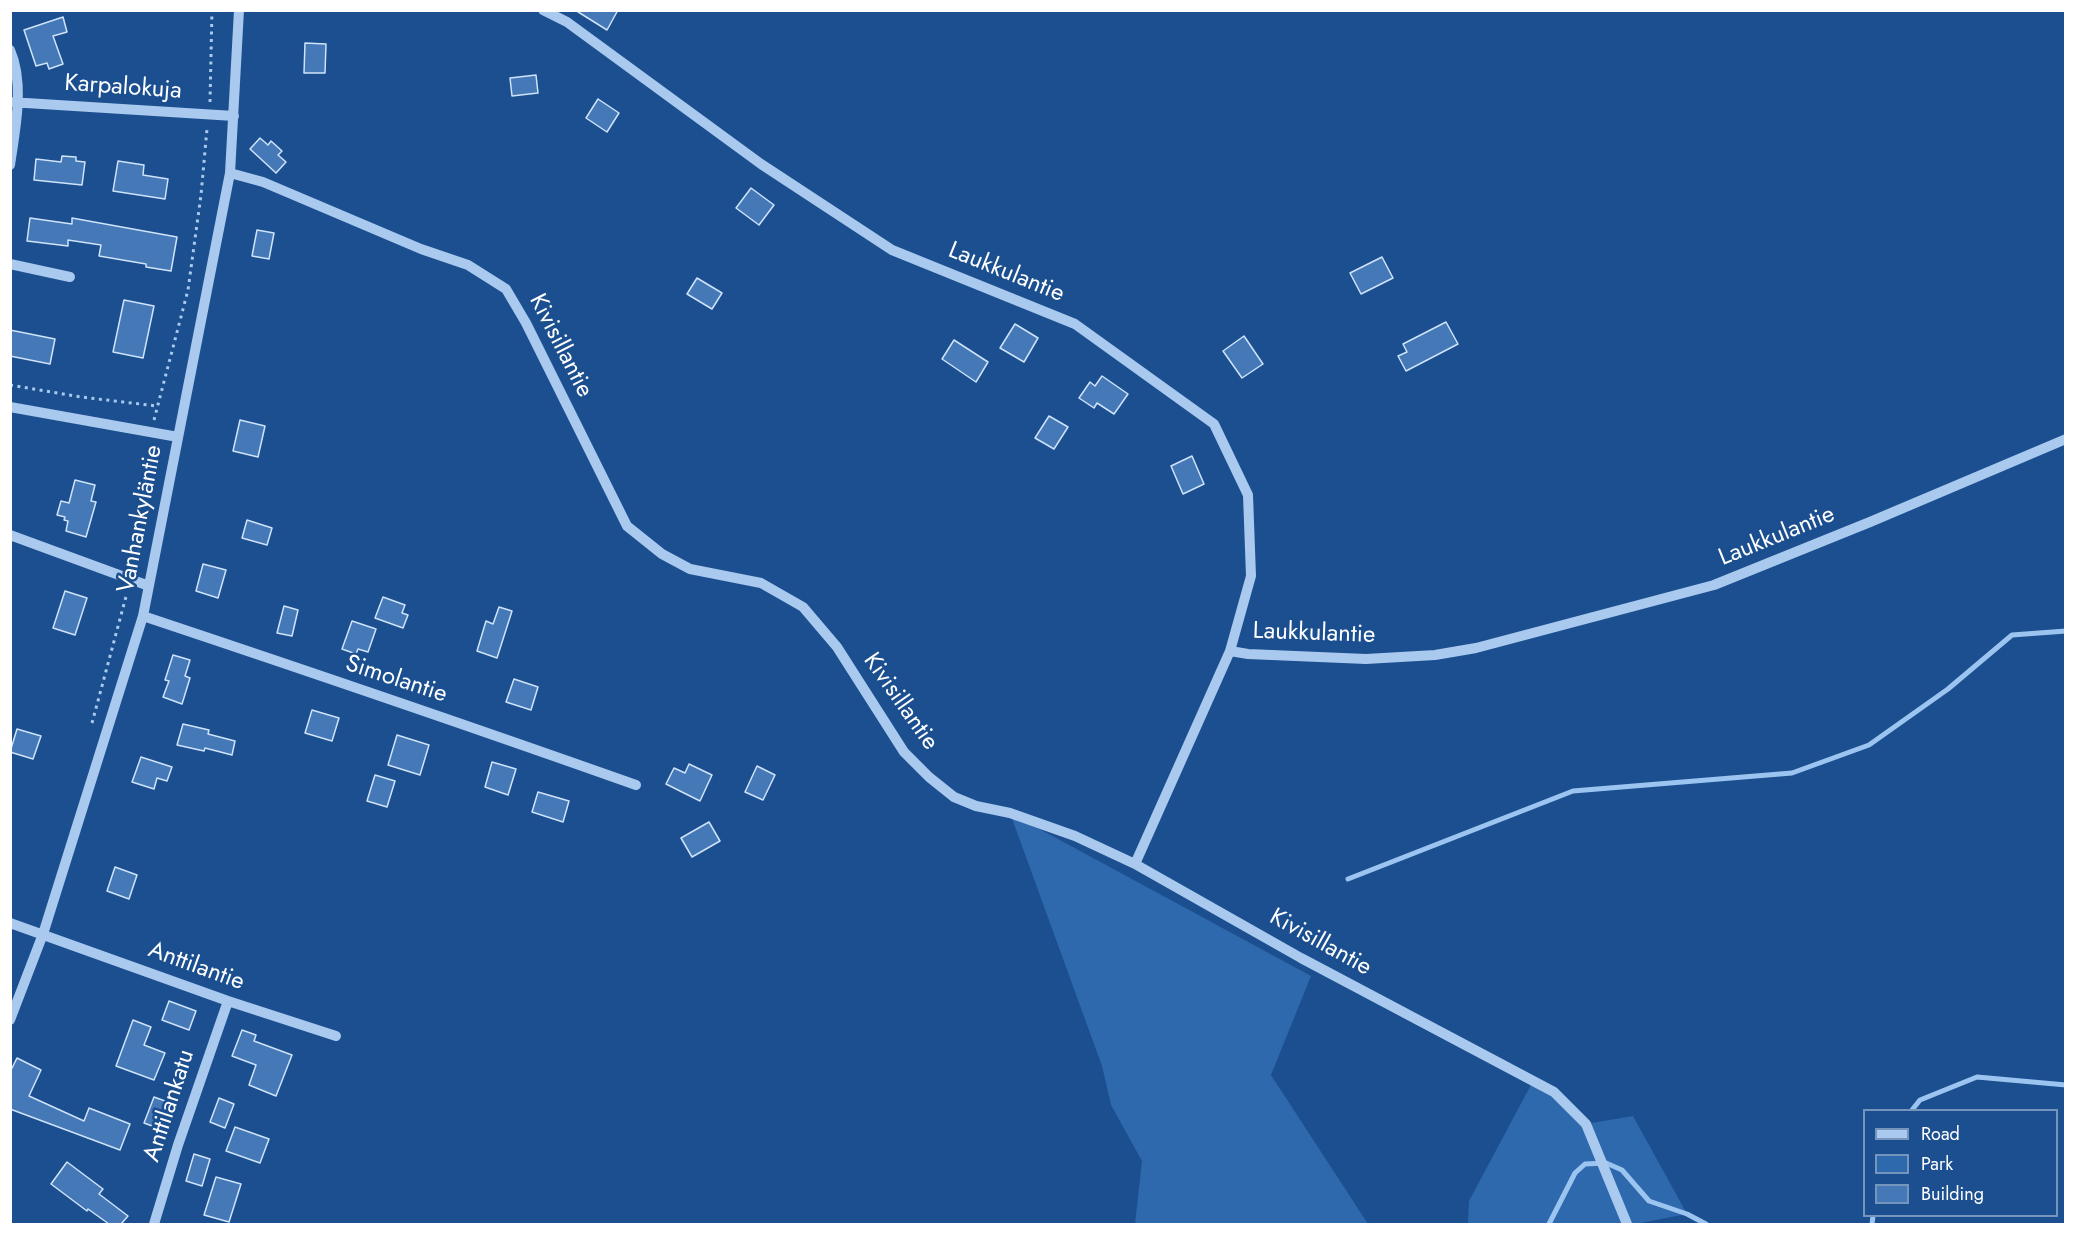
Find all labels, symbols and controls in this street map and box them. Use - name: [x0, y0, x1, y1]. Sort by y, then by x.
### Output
- street label: Karpalokuja: [63, 70, 183, 106]
- street label: Laukkulantie: [944, 237, 1068, 309]
- street label: Kivisillantie: [522, 290, 598, 402]
- street label: Vanhankyläntie: [113, 443, 169, 595]
- street label: Laukkulantie: [1715, 501, 1839, 573]
- street label: Laukkulantie: [1252, 617, 1376, 651]
- street label: Kivisillantie: [856, 648, 944, 756]
- street label: Simolantie: [342, 650, 450, 710]
- street label: Kivisillantie: [1264, 903, 1376, 983]
- street label: Anttilantie: [144, 936, 248, 998]
- street label: Anttilankatu: [138, 1046, 202, 1166]
- legend: [1863, 1109, 2058, 1217]
- text: Road: [1921, 1121, 1960, 1147]
- text: Park: [1921, 1151, 1953, 1177]
- text: Building: [1921, 1181, 1984, 1207]

